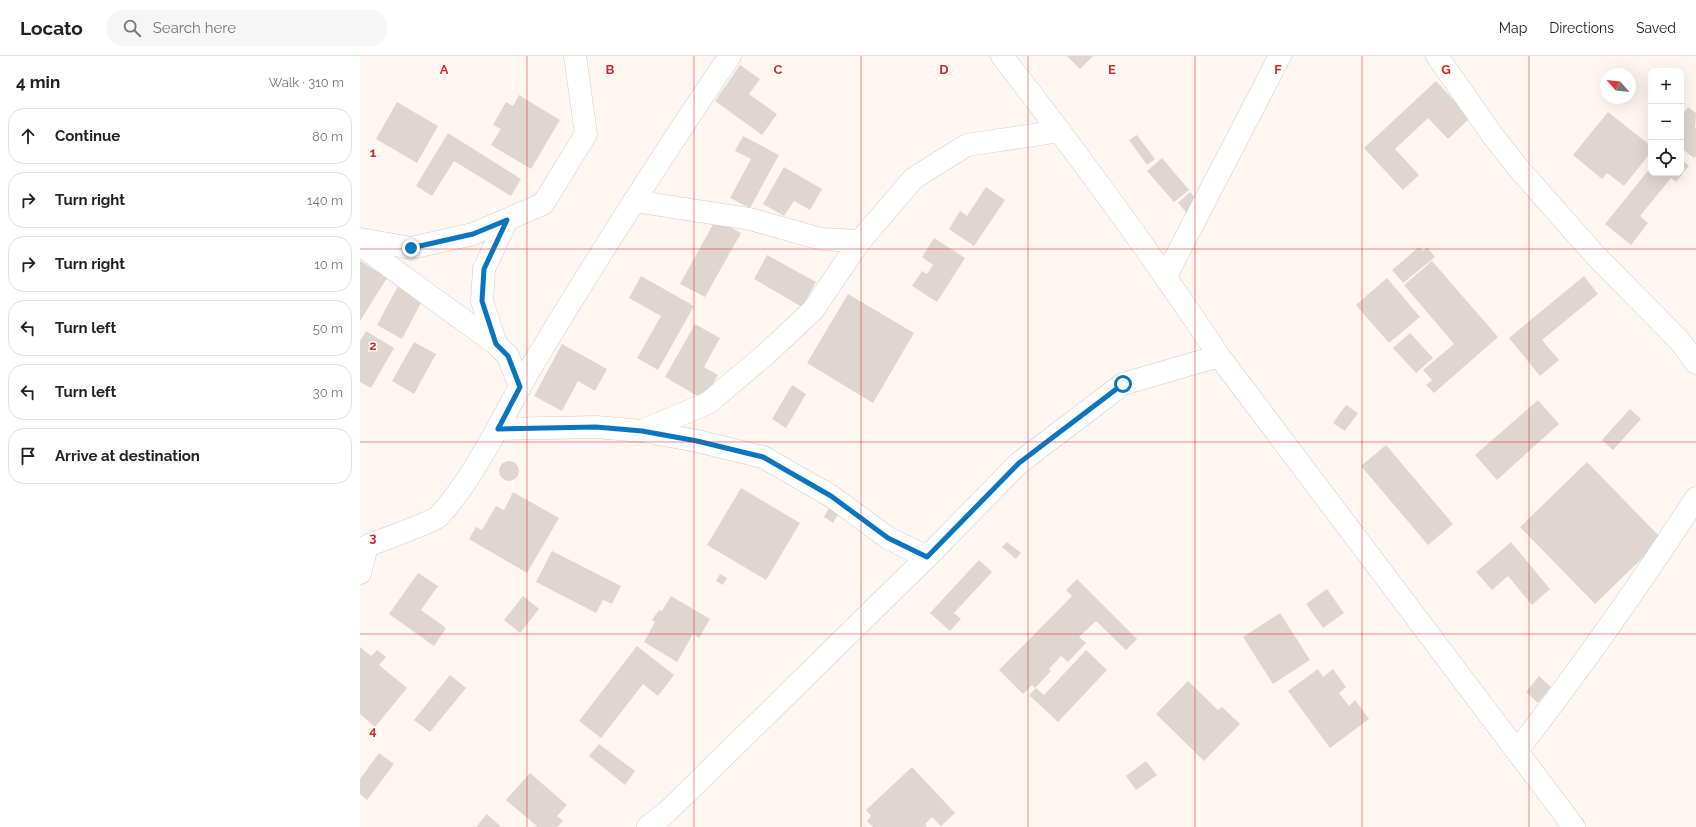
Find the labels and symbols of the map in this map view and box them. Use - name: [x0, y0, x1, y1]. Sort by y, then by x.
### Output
- text: A: [440, 62, 449, 77]
- text: B: [606, 62, 615, 77]
- text: C: [774, 62, 783, 77]
- text: D: [939, 62, 949, 77]
- text: E: [1108, 62, 1116, 77]
- text: F: [1274, 62, 1282, 77]
- text: G: [1441, 62, 1451, 77]
- north arrow: [1600, 68, 1636, 104]
- text: 1: [370, 145, 377, 160]
- route end: [402, 239, 420, 257]
- text: 2: [369, 338, 377, 353]
- route start: [1114, 375, 1132, 393]
- text: 3: [369, 530, 377, 545]
- text: 4: [369, 723, 377, 738]

